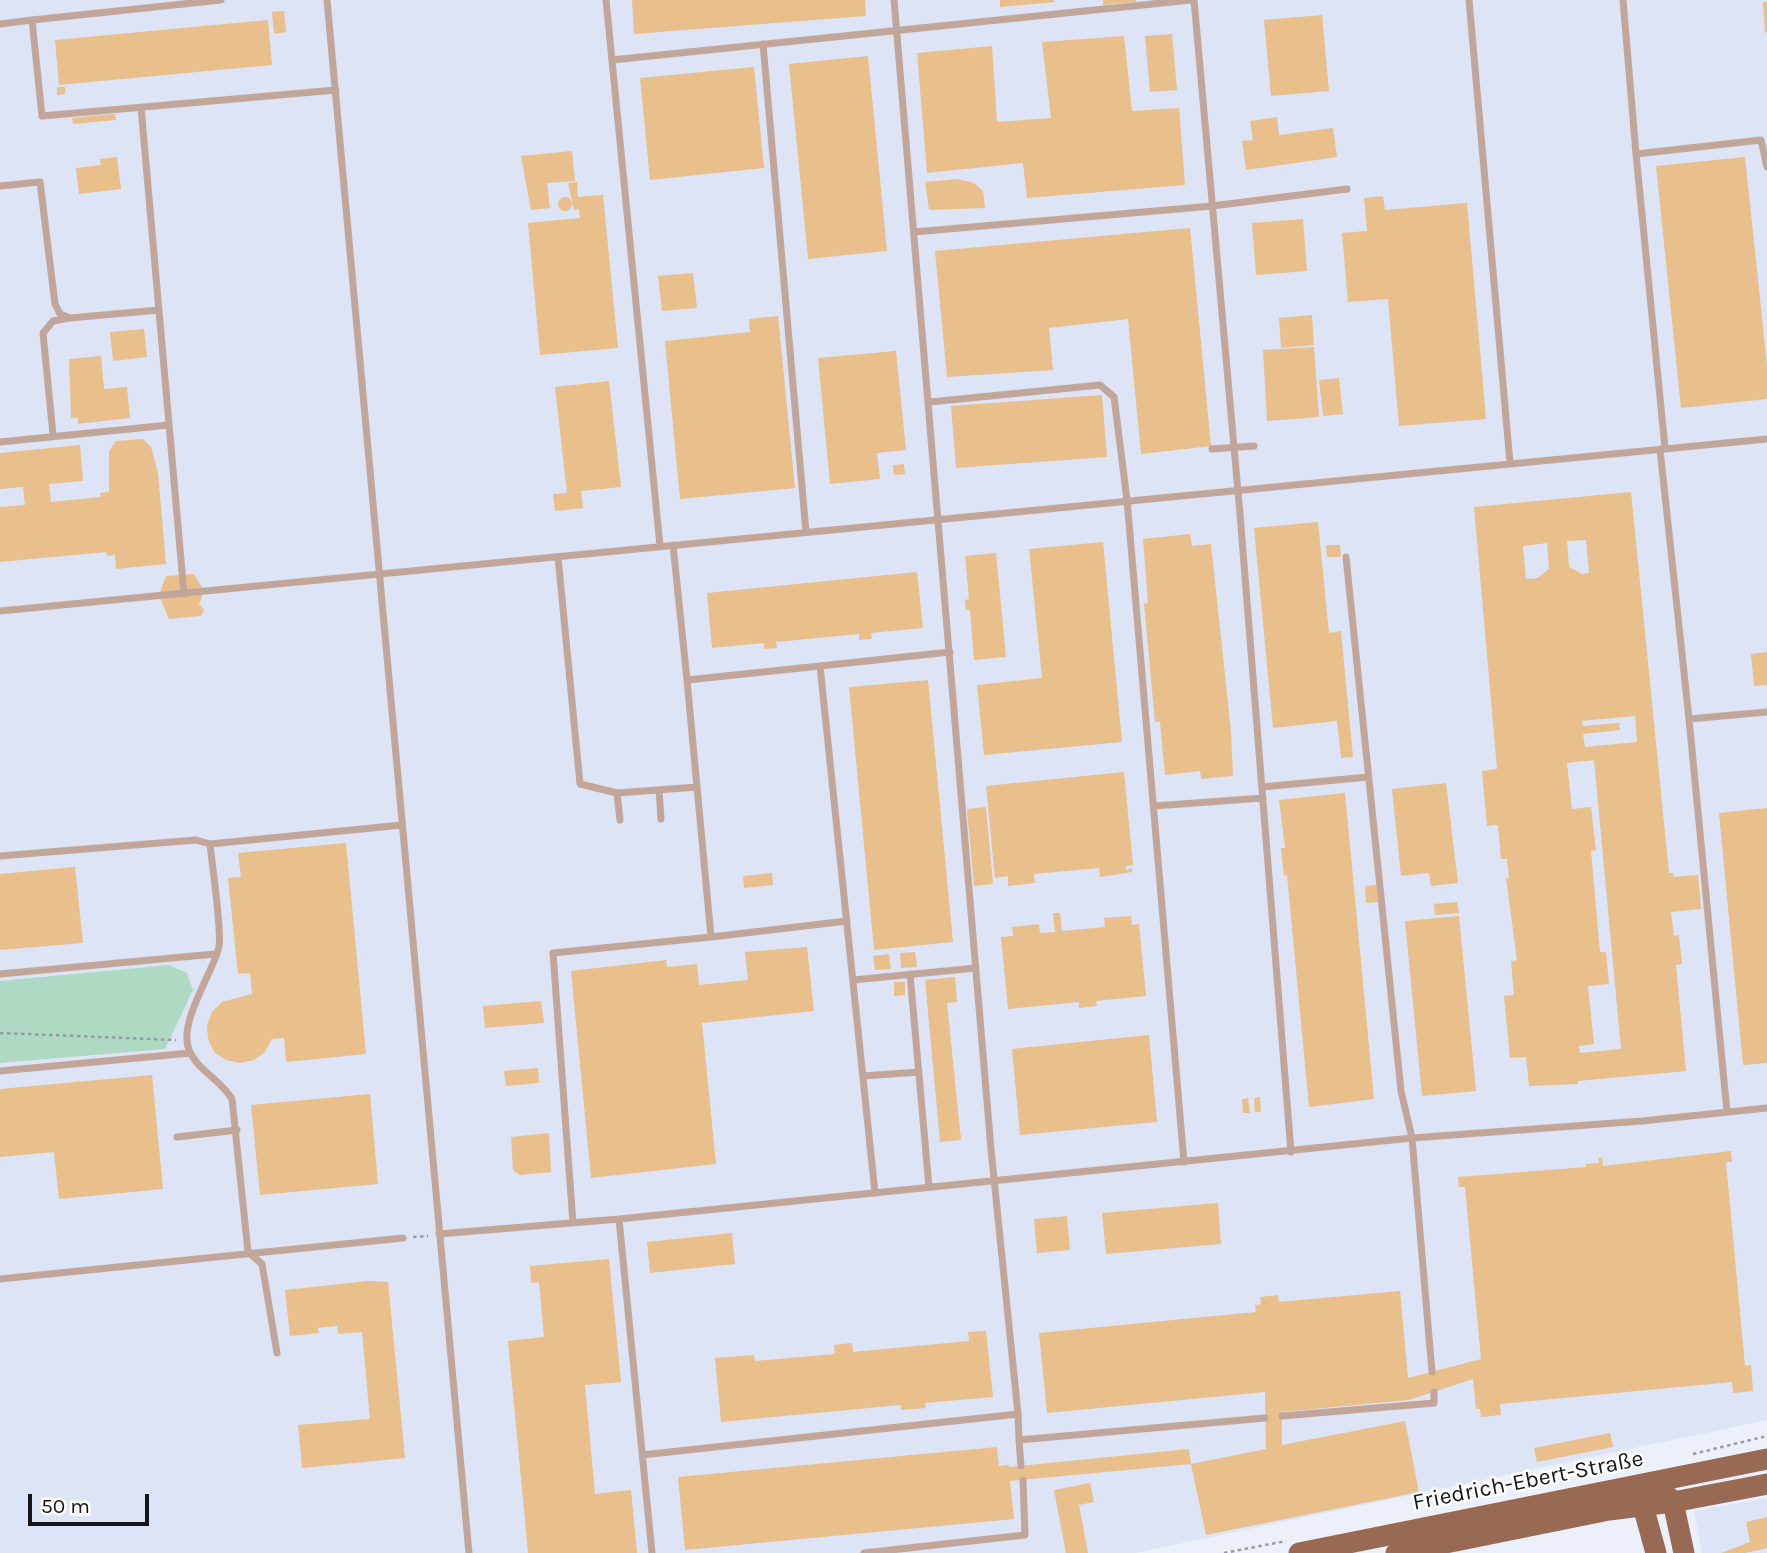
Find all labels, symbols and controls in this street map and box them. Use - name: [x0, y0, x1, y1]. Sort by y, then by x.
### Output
- street label: Friedrich-Ebert-Straße: [1410, 1445, 1646, 1517]
- scale bar: [32, 1480, 152, 1524]
- text: 50 m: [41, 1494, 90, 1518]

